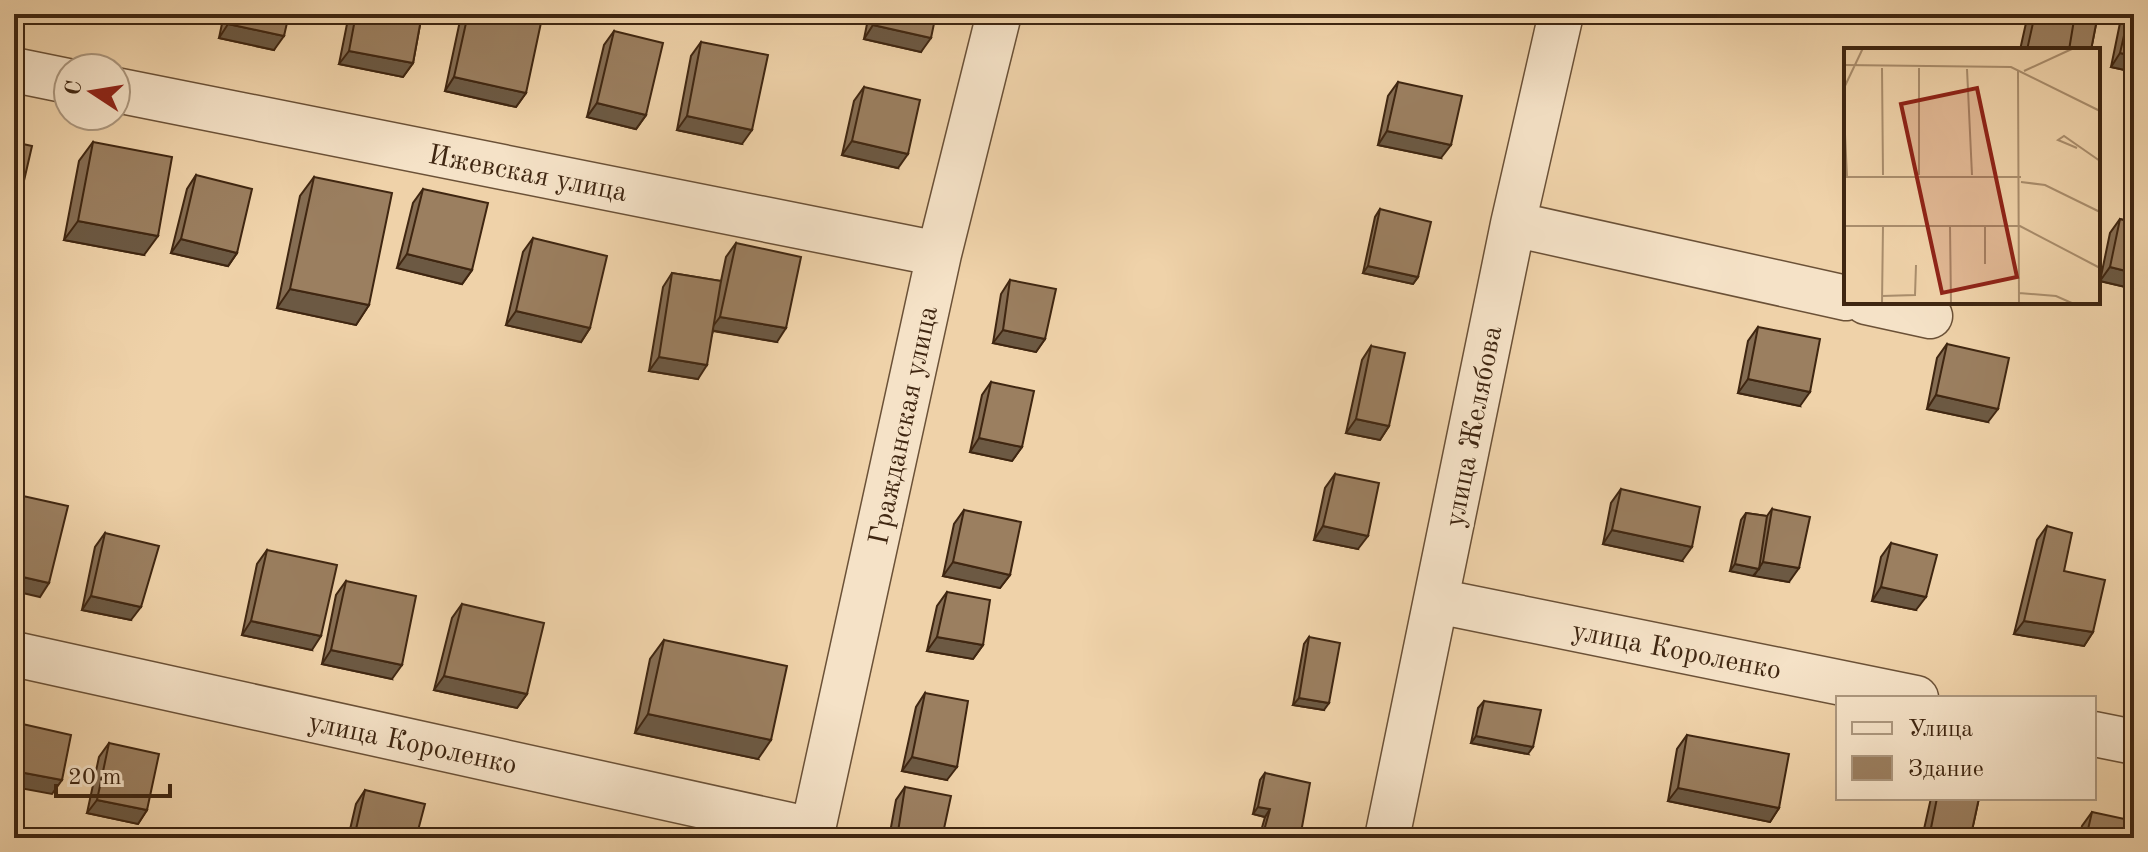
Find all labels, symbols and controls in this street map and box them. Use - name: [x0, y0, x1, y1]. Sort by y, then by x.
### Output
- inset map: [1844, 48, 2100, 304]
- north arrow: [52, 52, 132, 132]
- text: С: [62, 79, 87, 98]
- street label: Ижевская улица: [426, 142, 629, 208]
- street label: Гражданская улица: [866, 303, 944, 548]
- street label: улица Желябова: [1442, 323, 1508, 530]
- street label: улица Короленко: [1569, 618, 1783, 686]
- legend: [1836, 696, 2096, 800]
- street label: улица Короленко: [306, 709, 519, 781]
- text: Улица: [1908, 718, 1973, 742]
- scale bar: [56, 748, 170, 798]
- text: Здание: [1908, 758, 1984, 782]
- text: 20 m: [68, 766, 122, 790]

